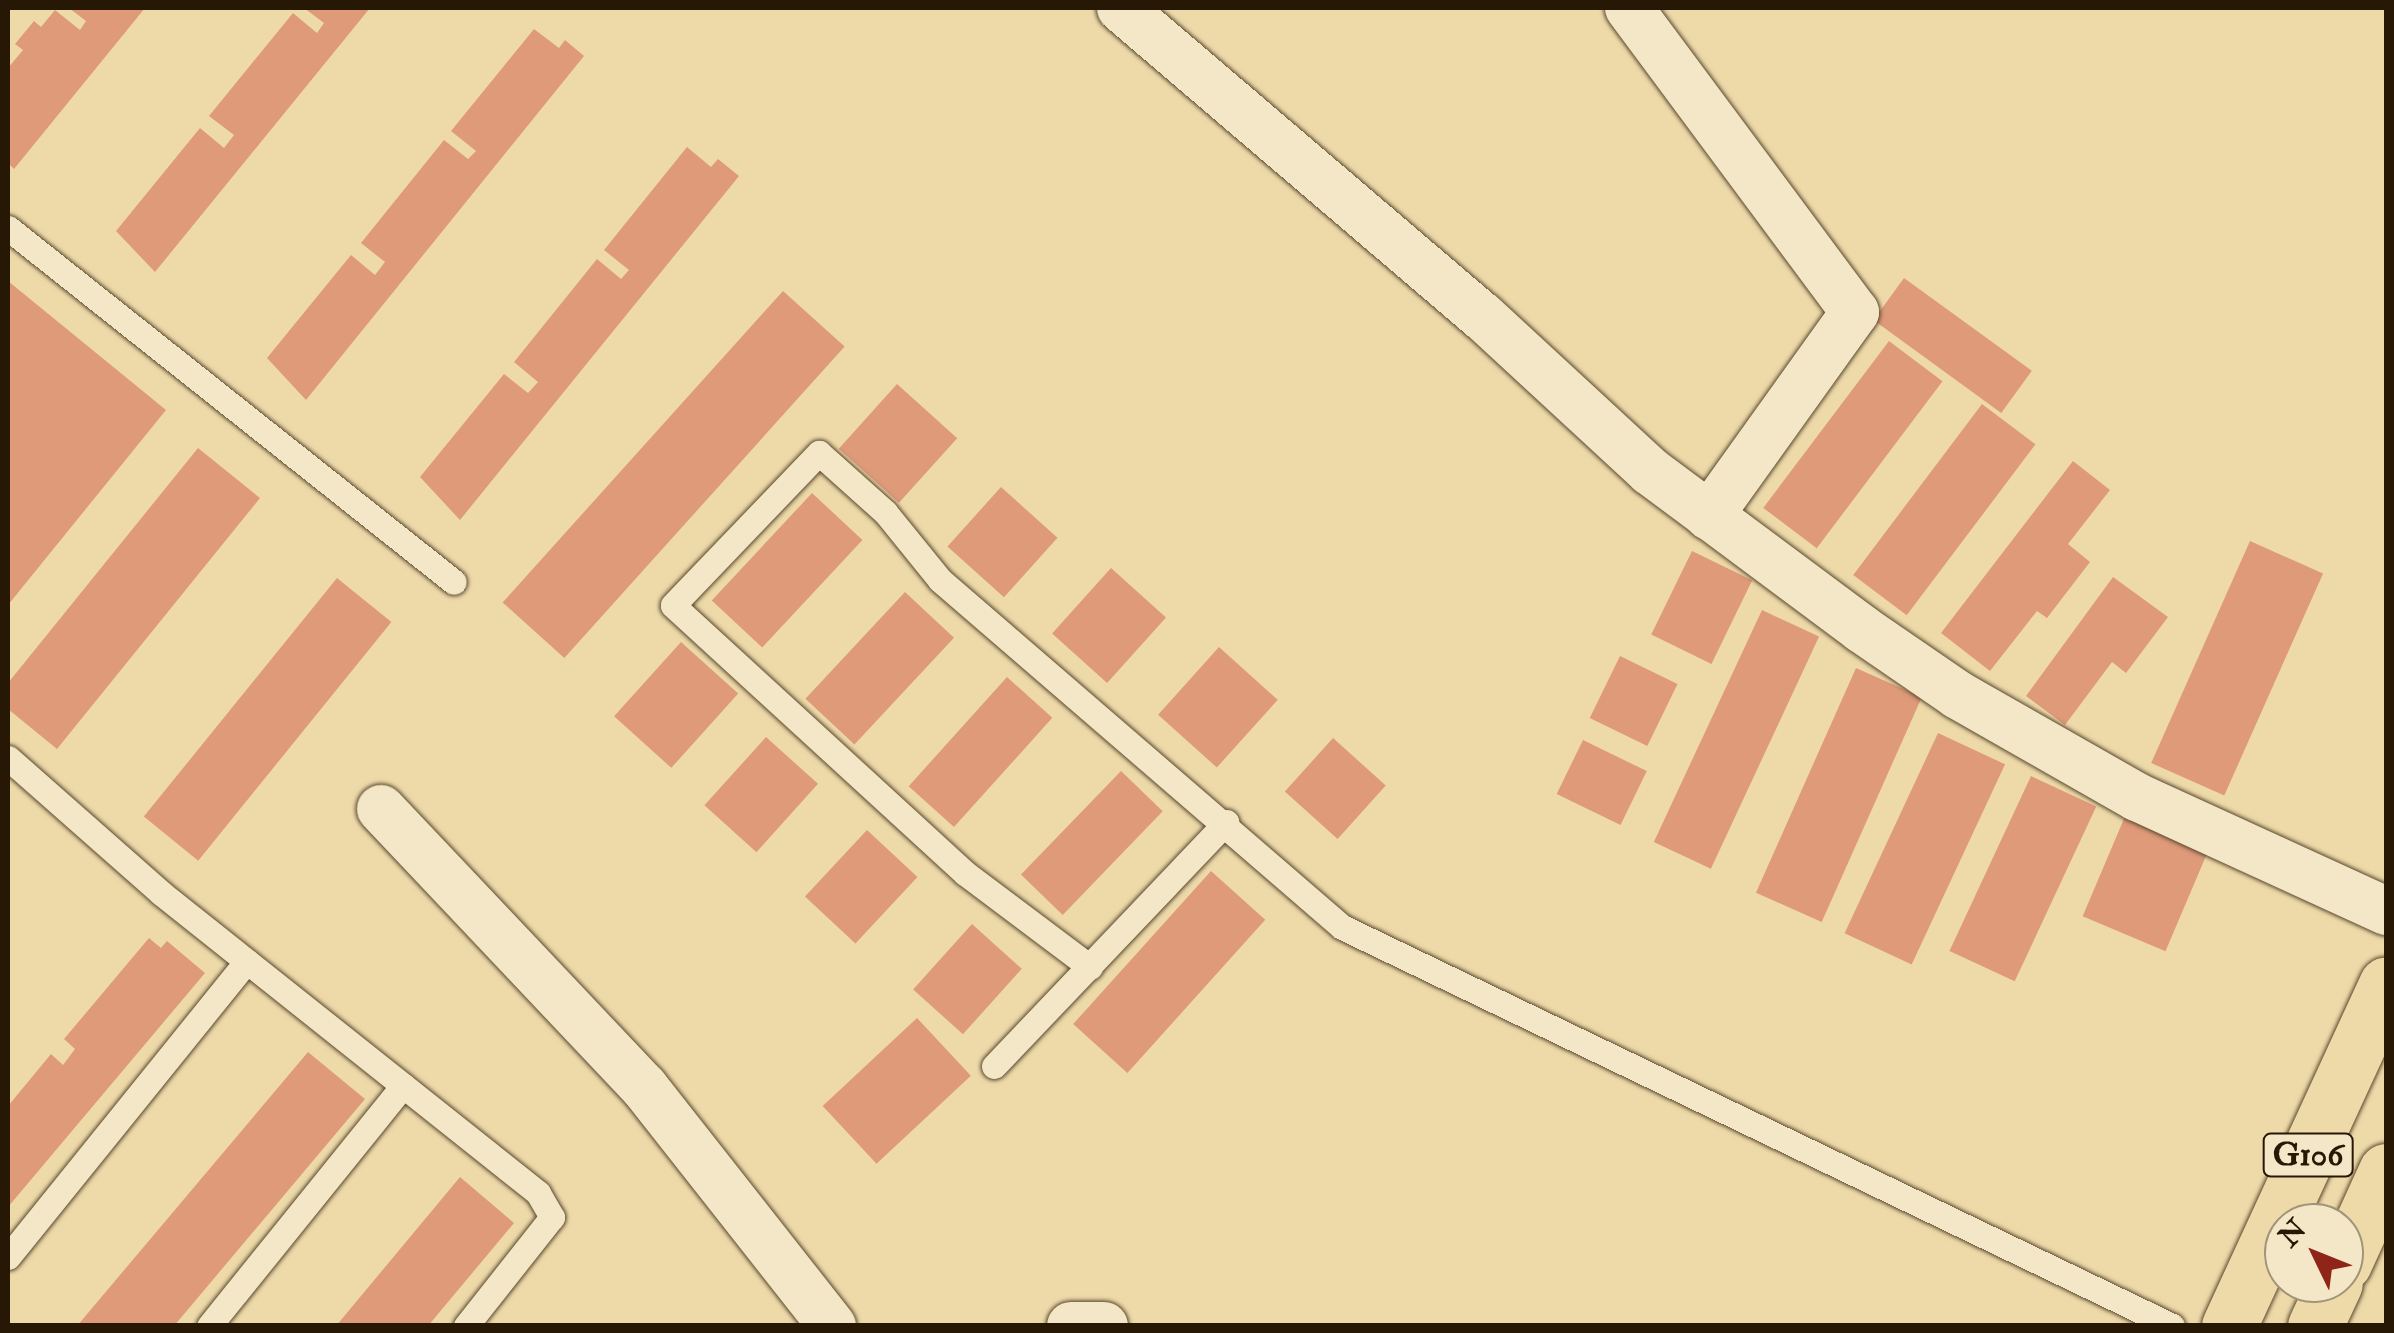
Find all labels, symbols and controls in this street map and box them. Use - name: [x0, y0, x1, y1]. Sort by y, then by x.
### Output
- road number: G106: [2260, 1128, 2356, 1182]
- north arrow: [2264, 1203, 2364, 1303]
- text: N: [2272, 1212, 2315, 1255]

